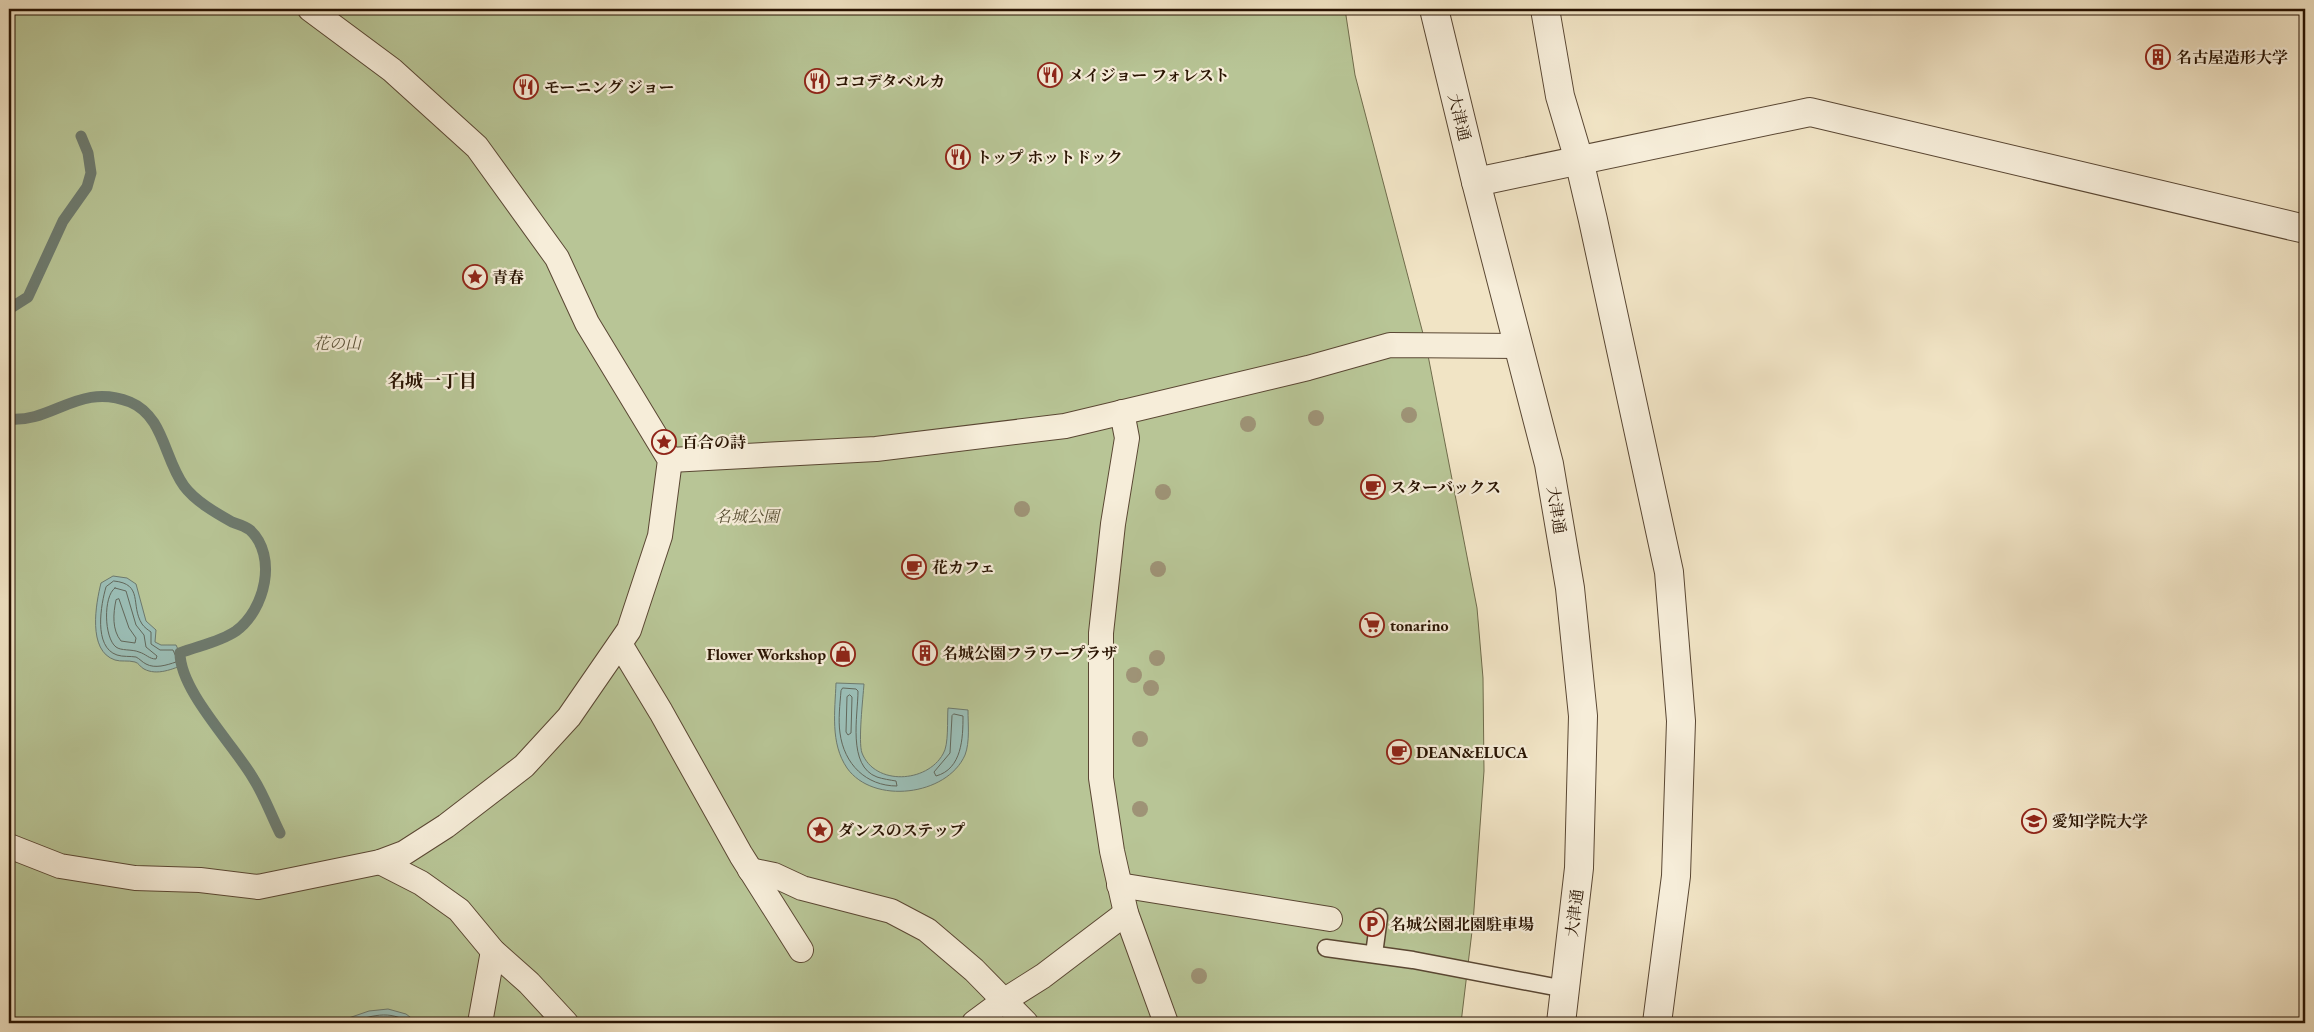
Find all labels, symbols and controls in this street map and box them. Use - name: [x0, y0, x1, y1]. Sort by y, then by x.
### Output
- building icon: 名古屋造形大学: [2145, 44, 2171, 70]
- place label: 名古屋造形大学: [2176, 47, 2288, 68]
- restaurant icon: メイジョー フォレスト: [1037, 62, 1063, 88]
- place label: メイジョー フォレスト: [1068, 65, 1230, 86]
- restaurant icon: ココデタベルカ: [804, 68, 830, 94]
- place label: ココデタベルカ: [834, 71, 945, 92]
- restaurant icon: モーニング ジョー: [513, 74, 539, 100]
- place label: モーニング ジョー: [544, 77, 675, 98]
- street label: 大津通: [1444, 91, 1476, 143]
- restaurant icon: トップ ホットドック: [945, 144, 971, 170]
- place label: トップ ホットドック: [976, 147, 1123, 168]
- place icon: 青春: [462, 264, 488, 290]
- place label: 青春: [492, 267, 524, 288]
- park label: 花の山: [313, 333, 363, 354]
- district label: 名城一丁目: [387, 369, 477, 392]
- place icon: 百合の詩: [651, 429, 677, 455]
- place label: 百合の詩: [682, 432, 746, 453]
- cafe icon: スターバックス: [1360, 474, 1386, 500]
- place label: スターバックス: [1390, 477, 1501, 498]
- street label: 大津通: [1542, 485, 1571, 535]
- park label: 名城公園: [715, 506, 782, 527]
- cafe icon: 花カフェ: [901, 554, 927, 580]
- place label: 花カフェ: [932, 557, 995, 578]
- supermarket icon: tonarino: [1359, 612, 1385, 638]
- place label: tonarino: [1390, 615, 1449, 636]
- building icon: 名城公園フラワープラザ: [912, 640, 938, 666]
- shop icon: Flower Workshop: [830, 641, 856, 667]
- place label: 名城公園フラワープラザ: [942, 643, 1117, 664]
- place label: Flower Workshop: [707, 644, 826, 665]
- cafe icon: DEAN&ELUCA: [1386, 739, 1412, 765]
- place label: DEAN&ELUCA: [1416, 742, 1528, 763]
- school or university icon: 愛知学院大学: [2021, 808, 2047, 834]
- place label: 愛知学院大学: [2052, 811, 2148, 832]
- place icon: ダンスのステップ: [807, 817, 833, 843]
- place label: ダンスのステップ: [838, 820, 965, 841]
- street label: 大津通: [1561, 888, 1588, 938]
- parking icon: 名城公園北園駐車場: [1359, 911, 1385, 937]
- place label: 名城公園北園駐車場: [1390, 914, 1534, 935]

